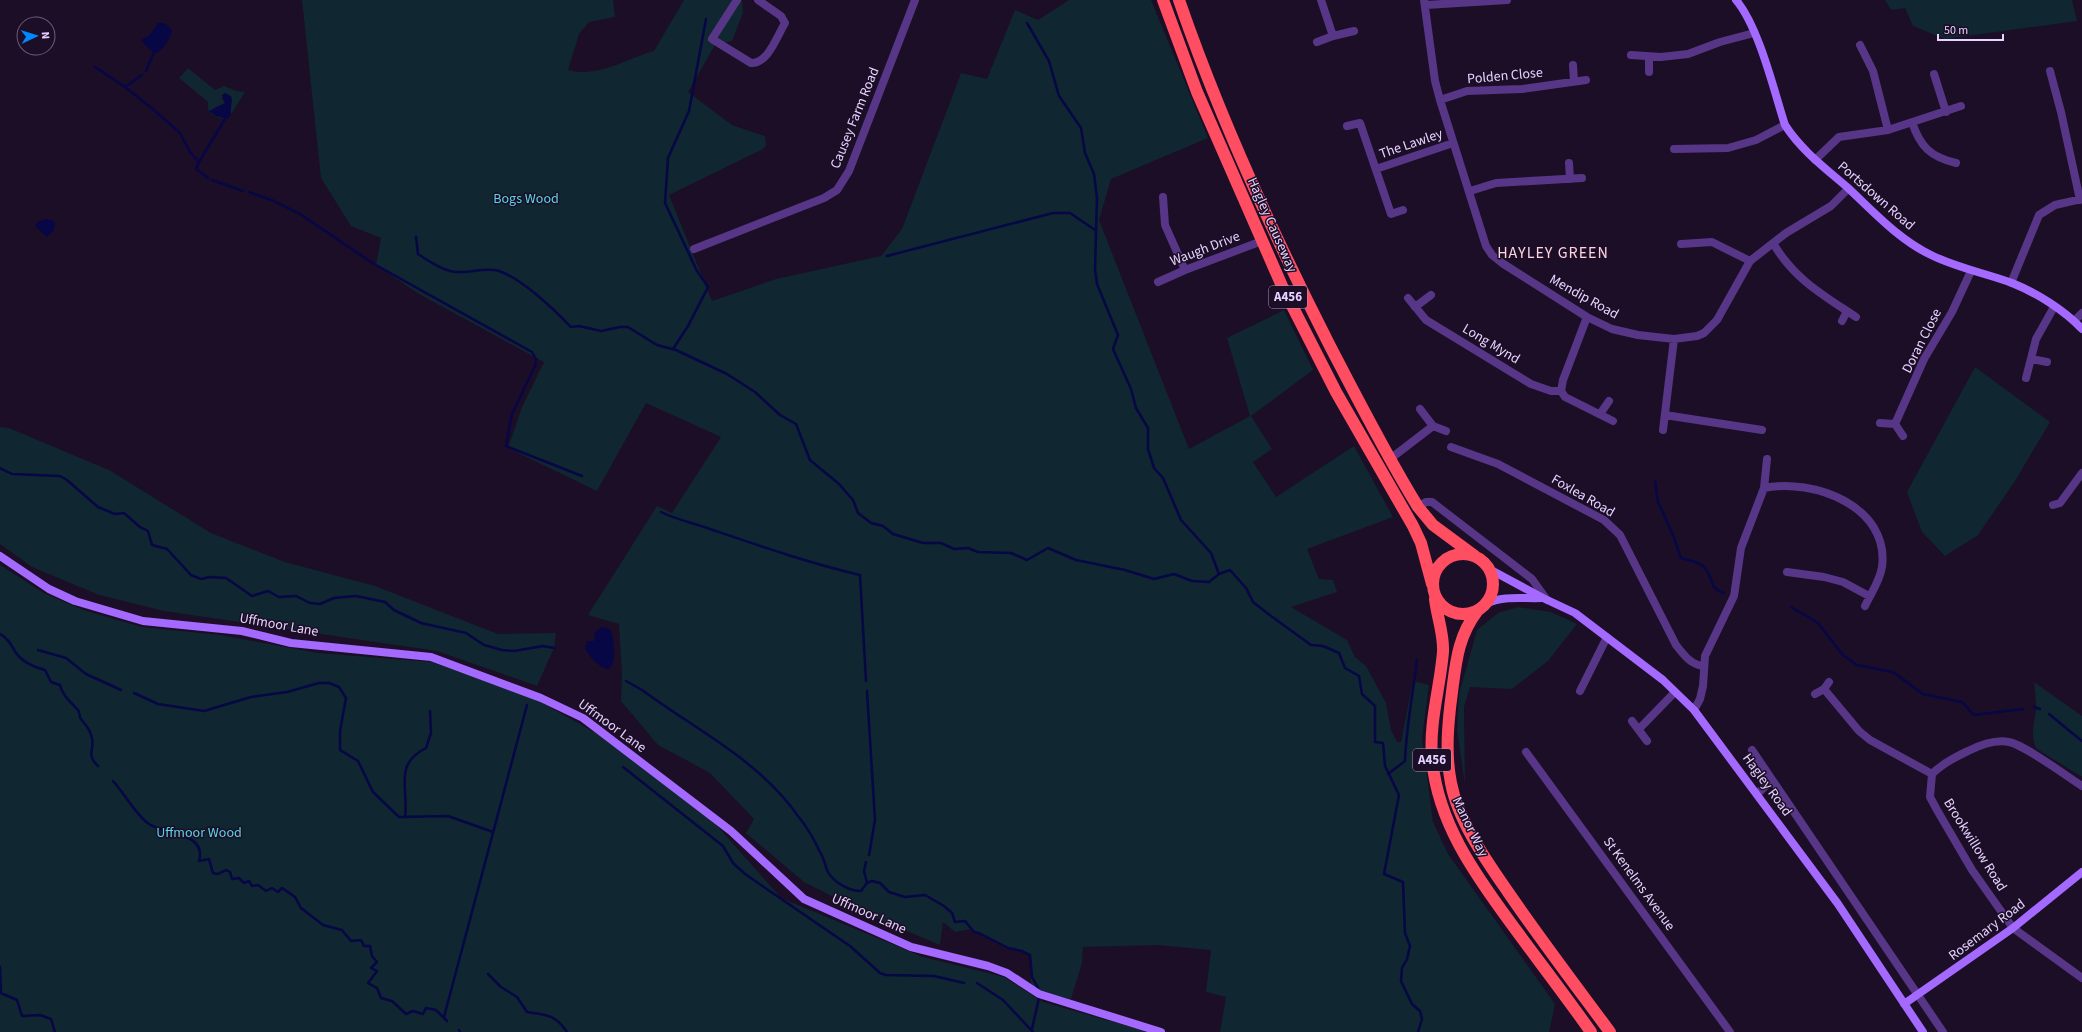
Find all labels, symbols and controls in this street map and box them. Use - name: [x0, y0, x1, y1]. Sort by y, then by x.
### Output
- north arrow: [16, 16, 56, 56]
- scale bar: [1938, 16, 2003, 42]
- text: 50 m: [1944, 22, 1968, 39]
- text: N: [38, 31, 53, 40]
- street label: Polden Close: [1466, 63, 1544, 89]
- street label: Causey Farm Road: [826, 64, 884, 172]
- street label: The Lawley: [1377, 124, 1446, 164]
- street label: Portsdown Road: [1833, 157, 1919, 235]
- street label: Hagley Causeway: [1242, 174, 1302, 276]
- park label: Bogs Wood: [493, 189, 559, 209]
- street label: Waugh Drive: [1167, 227, 1243, 271]
- district label: HAYLEY GREEN: [1497, 242, 1609, 264]
- street label: Mendip Road: [1546, 270, 1622, 324]
- road number: A456: [1269, 286, 1307, 308]
- street label: Doran Close: [1897, 305, 1947, 377]
- street label: Long Mynd: [1458, 319, 1524, 369]
- street label: Foxlea Road: [1547, 470, 1619, 522]
- street label: Uffmoor Lane: [238, 608, 320, 642]
- street label: Uffmoor Lane: [574, 694, 650, 758]
- road number: A456: [1413, 749, 1451, 771]
- street label: Hagley Road: [1737, 750, 1797, 820]
- street label: Manor Way: [1447, 794, 1493, 861]
- street label: Brookwillow Road: [1938, 795, 2012, 895]
- park label: Uffmoor Wood: [156, 823, 242, 843]
- street label: St Kenelms Avenue: [1598, 833, 1680, 935]
- street label: Uffmoor Lane: [828, 889, 910, 939]
- street label: Rosemary Road: [1944, 894, 2030, 966]

